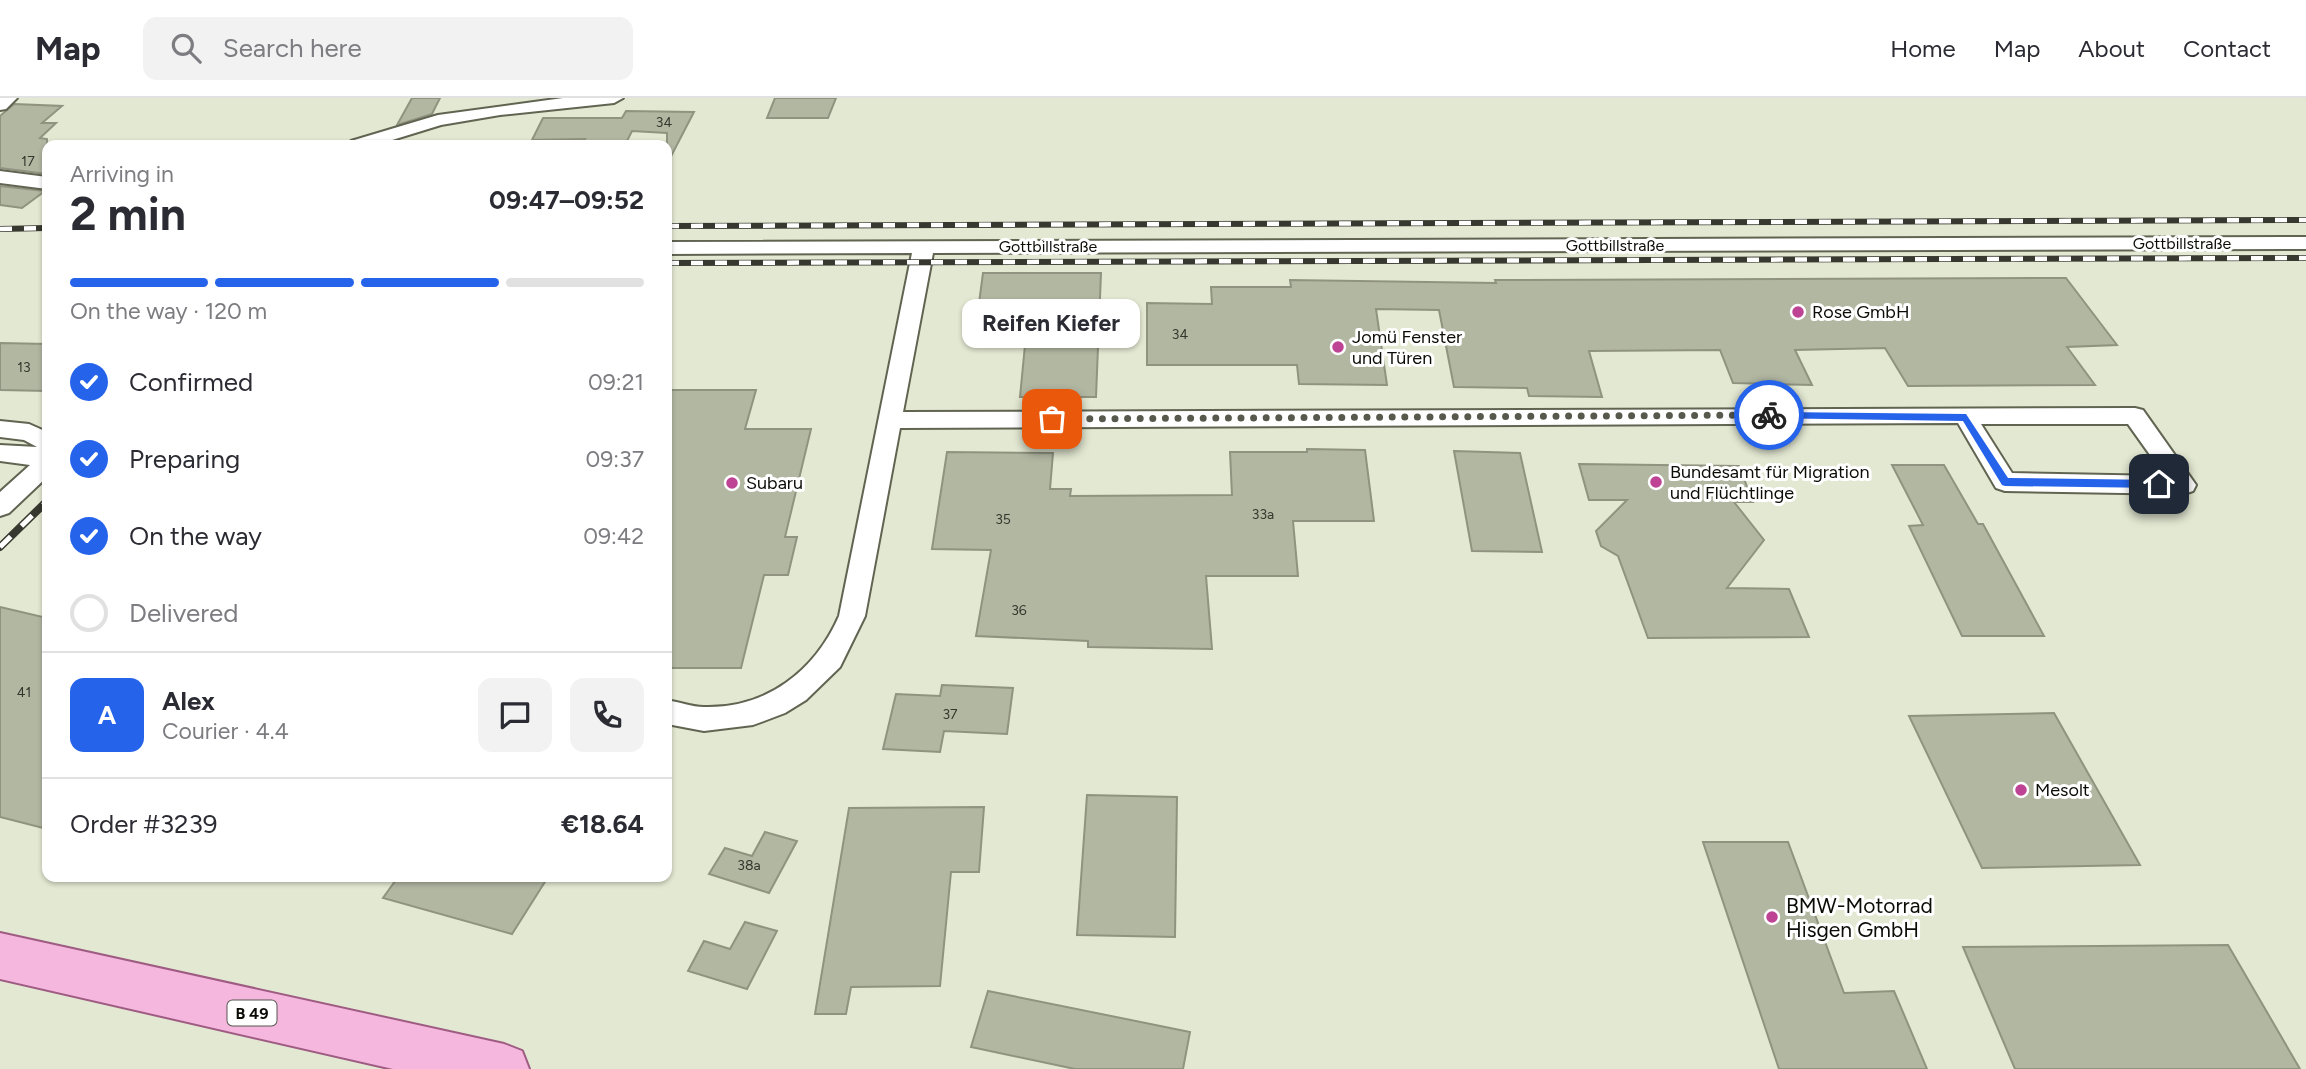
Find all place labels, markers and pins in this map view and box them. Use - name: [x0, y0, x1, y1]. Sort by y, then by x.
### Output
- callout: Reifen Kiefer: [963, 300, 1141, 349]
- place label: Rose GmbH: [1812, 301, 1909, 323]
- marker: Rose GmbH: [1790, 304, 1806, 320]
- place label: Jomü Fenster und Türen: [1352, 326, 1462, 369]
- marker: Jomü Fenster und Türen: [1330, 339, 1346, 355]
- pin: [1022, 389, 1082, 449]
- pin: [2129, 454, 2189, 514]
- place label: Bundesamt für Migration und Flüchtlinge: [1670, 461, 1870, 504]
- place label: Subaru: [746, 472, 803, 494]
- marker: Bundesamt für Migration und Flüchtlinge: [1648, 474, 1664, 490]
- marker: Subaru: [724, 475, 740, 491]
- place label: Mesolt: [2035, 779, 2090, 801]
- marker: Mesolt: [2013, 782, 2029, 798]
- place label: BMW-Motorrad Hisgen GmbH: [1786, 893, 1933, 942]
- marker: BMW-Motorrad Hisgen GmbH: [1764, 909, 1780, 925]

